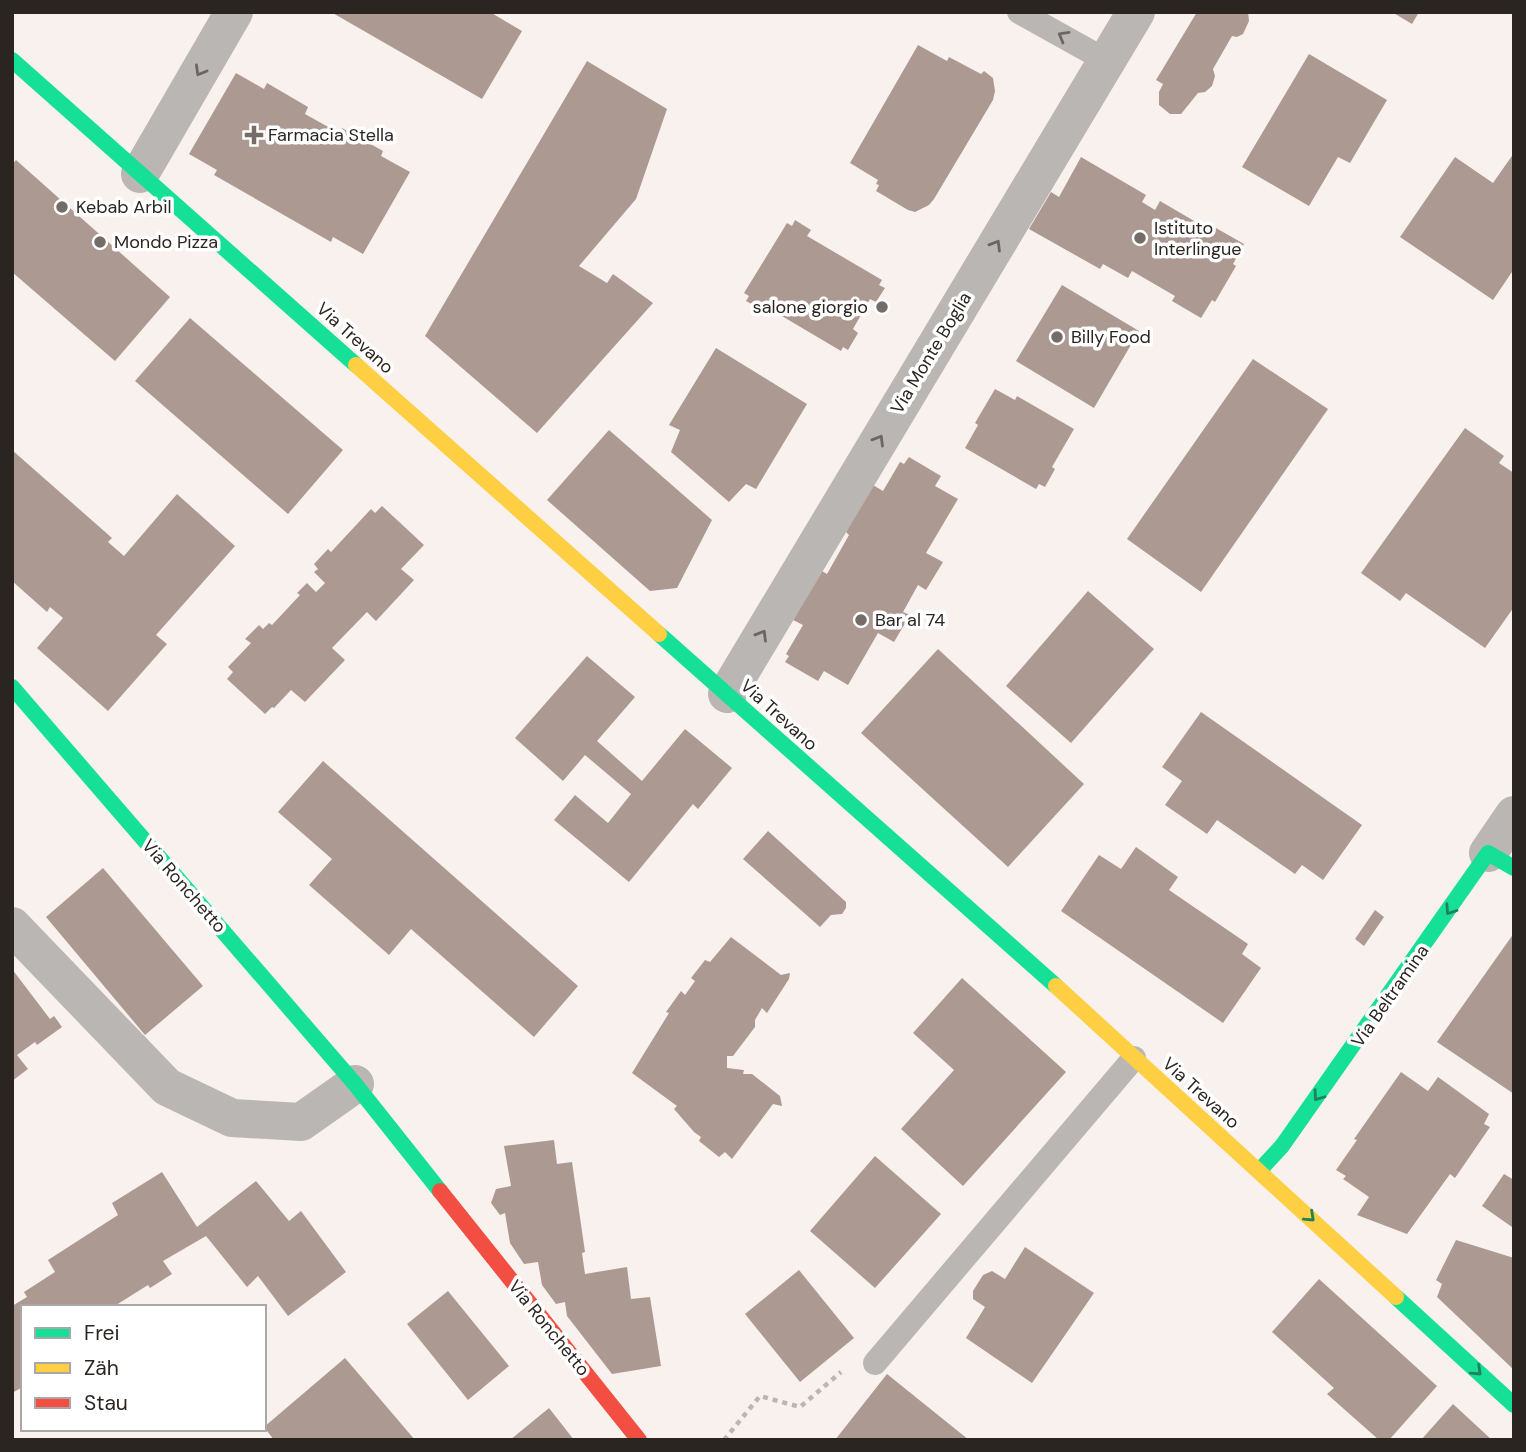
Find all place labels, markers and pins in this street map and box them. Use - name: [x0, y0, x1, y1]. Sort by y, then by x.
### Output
- place label: Farmacia Stella: [268, 123, 394, 147]
- marker: Farmacia Stella: [246, 127, 262, 143]
- place label: Kebab Arbil: [76, 195, 171, 219]
- marker: Kebab Arbil: [54, 199, 70, 215]
- place label: Istituto Interlingue: [1154, 216, 1241, 261]
- place label: Mondo Pizza: [114, 230, 218, 254]
- marker: Istituto Interlingue: [1132, 230, 1148, 246]
- marker: Mondo Pizza: [92, 234, 108, 250]
- place label: salone giorgio: [753, 295, 868, 319]
- marker: salone giorgio: [874, 299, 890, 315]
- place label: Billy Food: [1071, 325, 1151, 349]
- marker: Billy Food: [1049, 329, 1065, 345]
- place label: Bar al 74: [875, 608, 945, 632]
- marker: Bar al 74: [853, 612, 869, 628]

